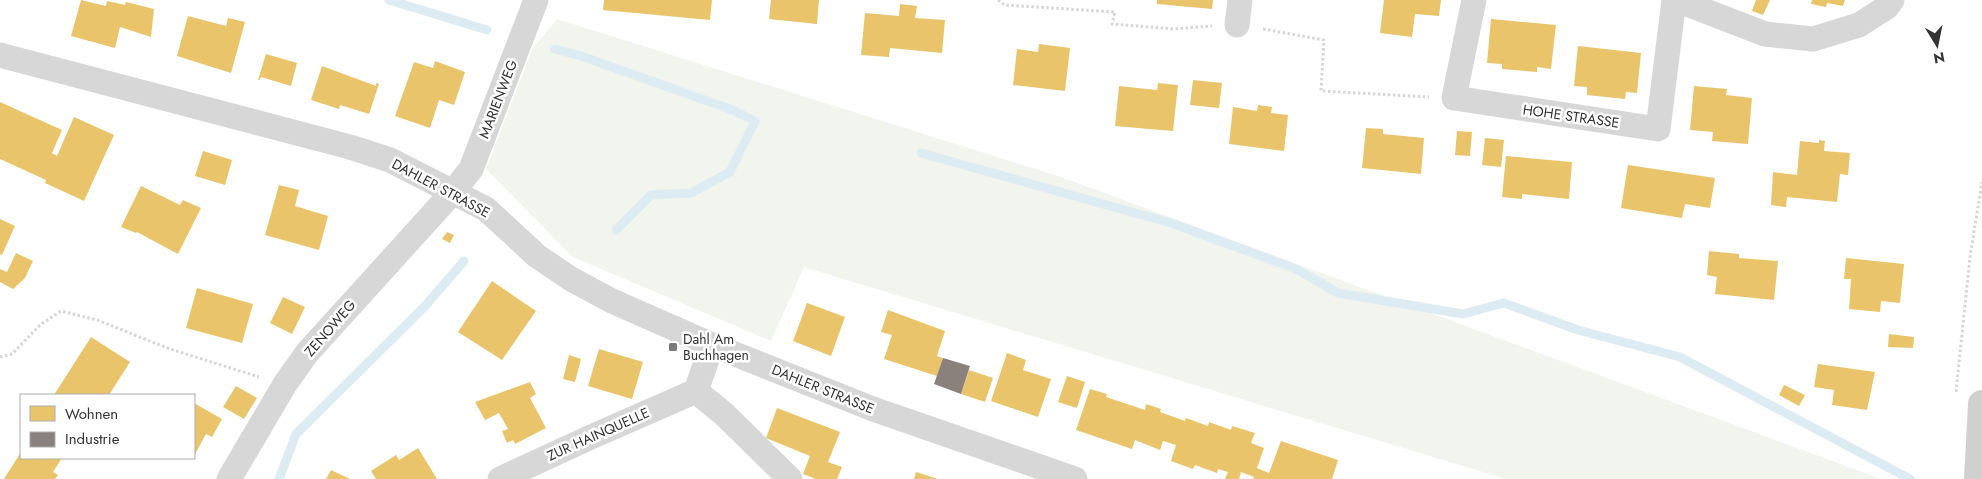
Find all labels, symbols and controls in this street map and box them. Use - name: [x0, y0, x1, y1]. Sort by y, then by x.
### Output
- north arrow: [1912, 20, 1962, 70]
- text: N: [1932, 47, 1946, 69]
- street label: MARIENWEG: [474, 57, 522, 141]
- street label: HOHE STRASSE: [1521, 99, 1621, 133]
- street label: DAHLER STRASSE: [388, 154, 494, 222]
- street label: ZENOWEG: [300, 295, 360, 361]
- place label: Dahl Am Buchhagen: [683, 329, 749, 365]
- marker: Dahl Am Buchhagen: [667, 341, 679, 353]
- street label: DAHLER STRASSE: [769, 359, 877, 419]
- legend: [20, 394, 195, 459]
- text: Wohnen: [65, 403, 118, 425]
- street label: ZUR HAINQUELLE: [544, 403, 652, 465]
- text: Industrie: [65, 428, 120, 450]

